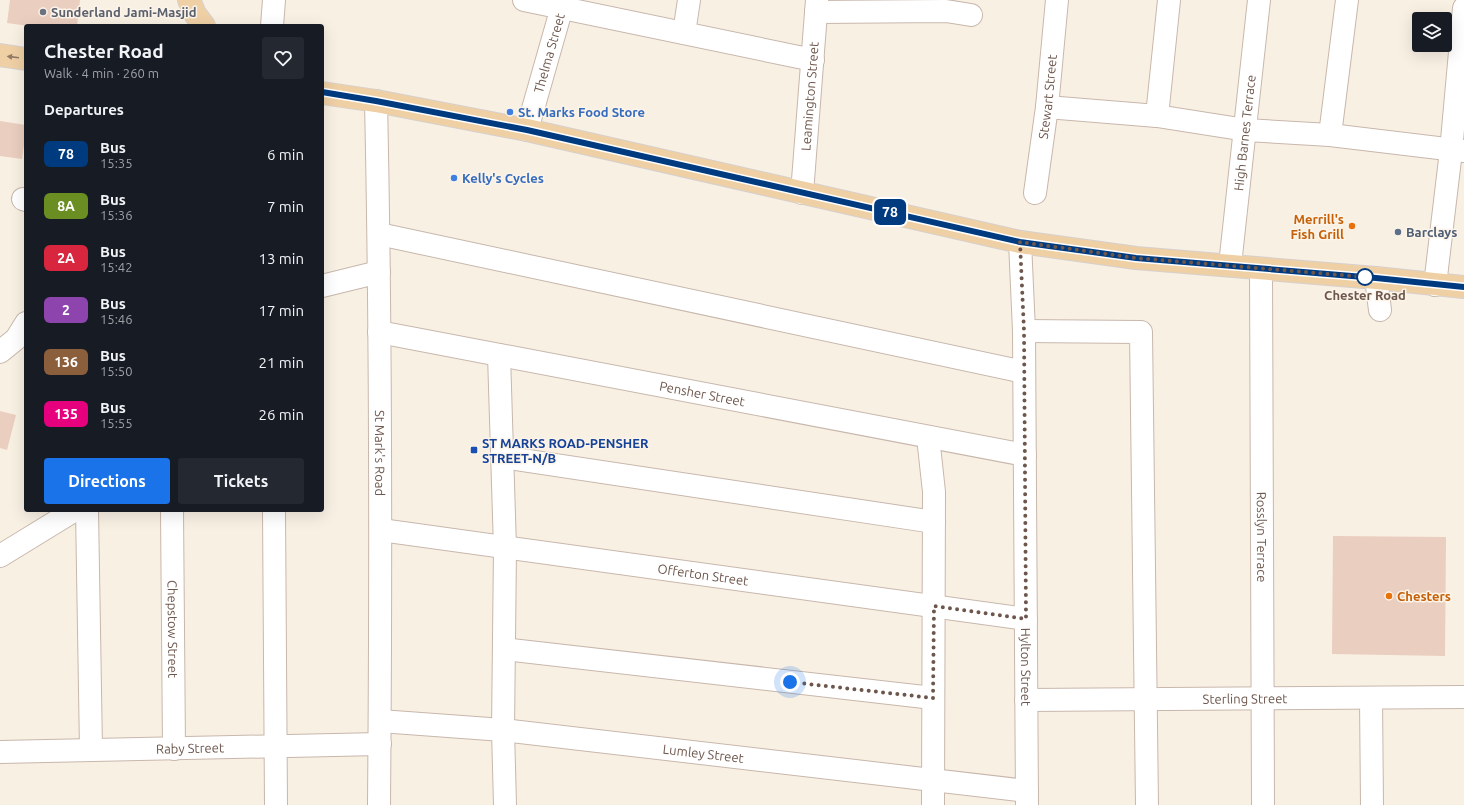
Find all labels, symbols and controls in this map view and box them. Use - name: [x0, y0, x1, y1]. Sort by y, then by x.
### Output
- place label: Sunderland Jami-Masjid: [51, 5, 197, 19]
- marker: Sunderland Jami-Masjid: [38, 7, 48, 17]
- street label: Thelma Street: [531, 11, 567, 95]
- map controls: [1412, 12, 1452, 52]
- button: layers: [1412, 12, 1452, 52]
- button: heart: [262, 37, 304, 79]
- text: Chester Road: [44, 40, 164, 62]
- street label: Leamington Street: [798, 41, 821, 151]
- one-way arrow: [7, 54, 19, 60]
- street label: Stewart Street: [1036, 54, 1059, 140]
- text: Walk · 4 min · 260 m: [44, 66, 159, 80]
- street label: High Barnes Terrace: [1231, 74, 1258, 192]
- text: Departures: [44, 101, 124, 118]
- place label: St. Marks Food Store: [518, 105, 645, 119]
- marker: St. Marks Food Store: [505, 107, 515, 117]
- text: Bus: [100, 139, 126, 156]
- text: 78: [58, 146, 74, 162]
- text: 6 min: [267, 146, 304, 163]
- text: 15:35: [100, 156, 133, 170]
- place label: Kelly's Cycles: [462, 171, 544, 185]
- marker: Kelly's Cycles: [449, 173, 459, 183]
- text: Bus: [100, 191, 126, 208]
- text: 8A: [57, 198, 75, 214]
- text: 7 min: [267, 198, 304, 215]
- line badge: 78: [872, 199, 908, 225]
- text: 78: [882, 204, 898, 220]
- text: 15:36: [100, 208, 133, 222]
- place label: Merrill's Fish Grill: [1290, 212, 1344, 241]
- marker: Merrill's Fish Grill: [1347, 221, 1357, 231]
- place label: Barclays: [1406, 225, 1457, 239]
- marker: Barclays: [1393, 227, 1403, 237]
- text: Bus: [100, 243, 126, 260]
- text: 2A: [57, 250, 75, 266]
- text: 13 min: [258, 250, 304, 267]
- text: 15:42: [100, 260, 133, 274]
- marker: Chester Road: [1356, 268, 1374, 286]
- place label: Chester Road: [1324, 288, 1406, 302]
- text: Bus: [100, 295, 126, 312]
- text: 2: [62, 302, 70, 318]
- text: 17 min: [258, 302, 304, 319]
- text: 15:46: [100, 312, 133, 326]
- text: Bus: [100, 347, 126, 364]
- text: 136: [54, 354, 78, 370]
- text: 21 min: [258, 354, 304, 371]
- text: 15:50: [100, 364, 133, 378]
- street label: Pensher Street: [658, 379, 746, 409]
- text: Bus: [100, 399, 126, 416]
- text: 135: [54, 406, 78, 422]
- text: 26 min: [258, 406, 304, 423]
- street label: St Mark's Road: [373, 410, 387, 496]
- text: 15:55: [100, 416, 133, 430]
- place label: ST MARKS ROAD-PENSHER STREET-N/B: [482, 436, 649, 465]
- marker: ST MARKS ROAD-PENSHER STREET-N/B: [469, 445, 479, 455]
- button: Directions: [44, 458, 170, 504]
- button: Tickets: [178, 458, 304, 504]
- street label: Rosslyn Terrace: [1255, 492, 1269, 582]
- street label: Offerton Street: [657, 561, 749, 588]
- street label: Chepstow Street: [166, 580, 180, 678]
- place label: Chesters: [1397, 589, 1451, 603]
- marker: Chesters: [1384, 591, 1394, 601]
- street label: Hylton Street: [1019, 628, 1033, 706]
- your location: [780, 672, 800, 692]
- street label: Sterling Street: [1203, 691, 1287, 706]
- street label: Raby Street: [156, 740, 224, 756]
- street label: Lumley Street: [662, 742, 745, 765]

